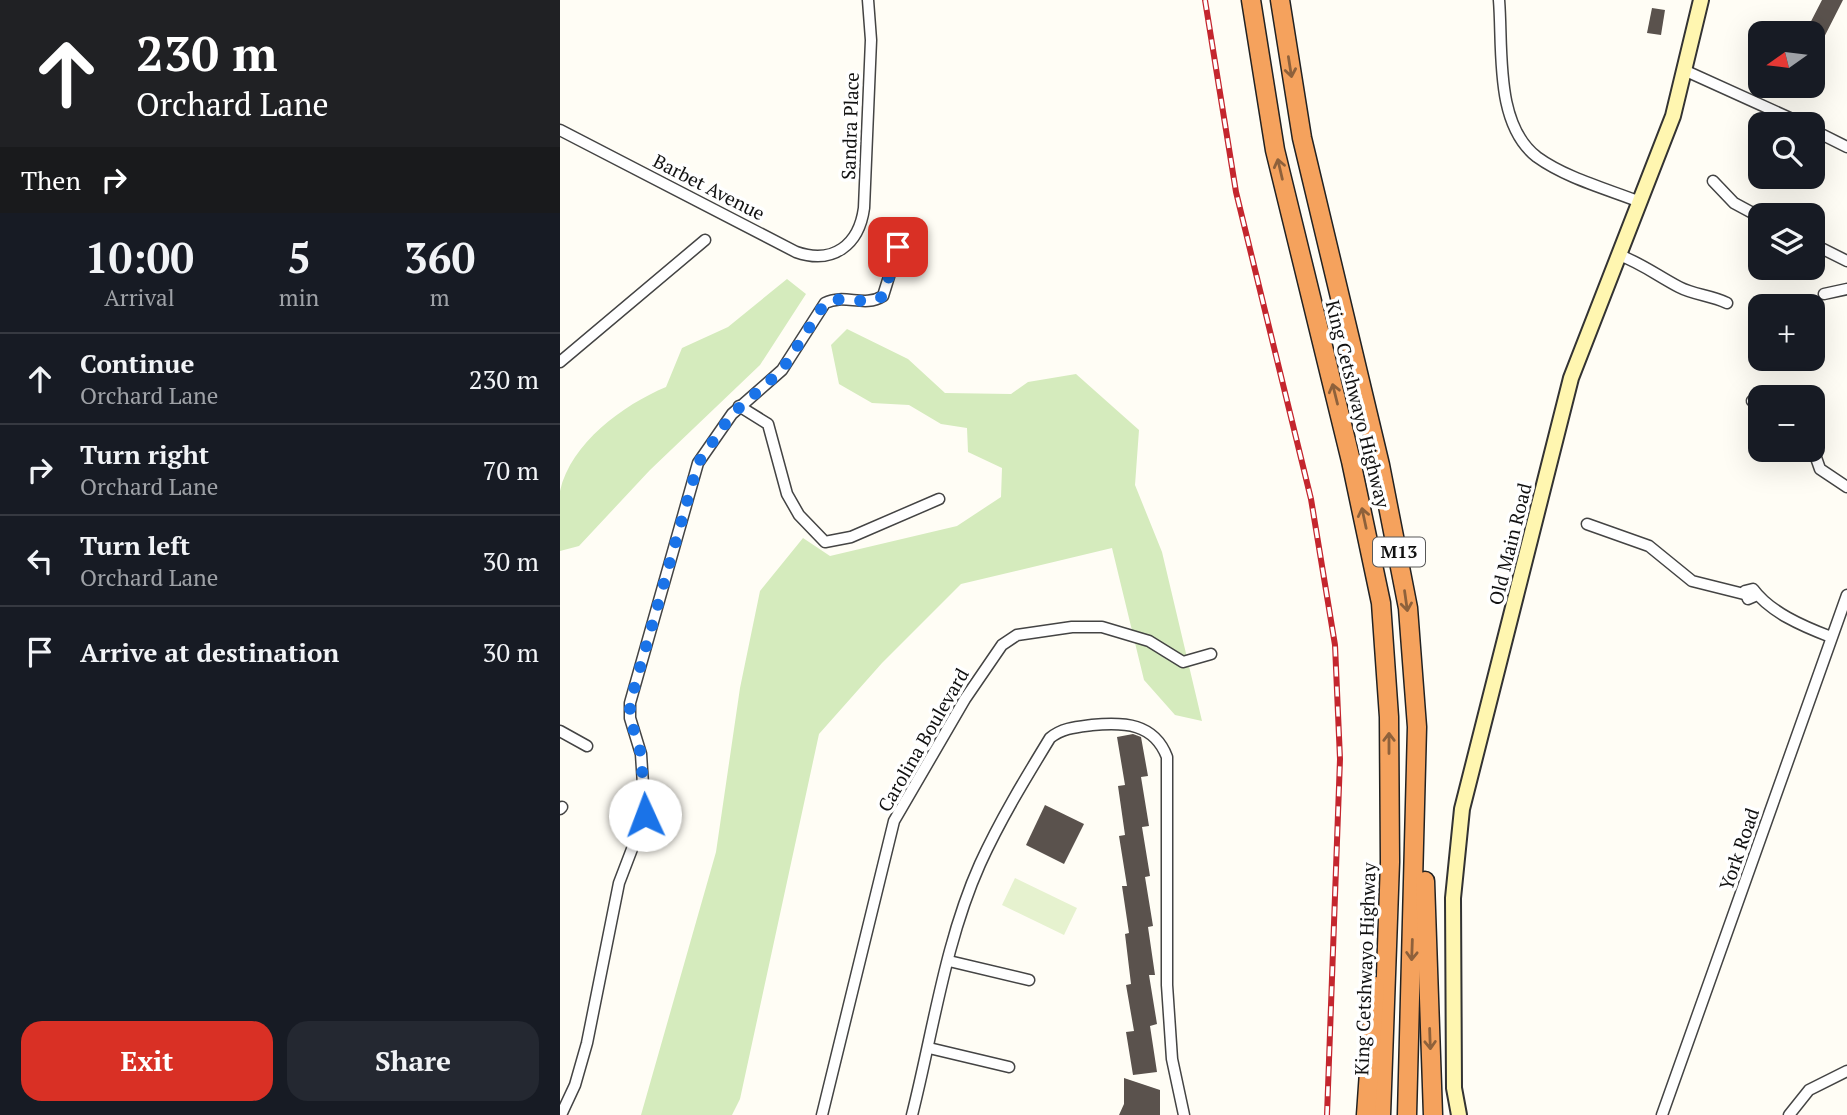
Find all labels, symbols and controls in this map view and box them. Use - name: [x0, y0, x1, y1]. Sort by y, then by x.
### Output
- text: 230 m: [136, 20, 278, 85]
- north arrow: [1748, 21, 1825, 98]
- map controls: [1748, 21, 1825, 462]
- icon: ahead: [21, 28, 112, 119]
- one-way arrow: [1284, 56, 1297, 78]
- street label: Sandra Place: [835, 72, 864, 180]
- text: Orchard Lane: [136, 83, 328, 125]
- button: search: [1748, 112, 1825, 189]
- street label: Barbet Avenue: [649, 148, 769, 225]
- one-way arrow: [1272, 158, 1286, 181]
- icon: right: [95, 161, 133, 199]
- text: Then: [21, 163, 81, 197]
- button: layers: [1748, 203, 1825, 280]
- pin: [868, 217, 928, 277]
- icon: arrive: [879, 228, 917, 266]
- text: 10:00: [85, 229, 194, 285]
- text: 5: [287, 229, 311, 285]
- text: 360: [404, 229, 475, 285]
- text: Arrival: [104, 282, 175, 313]
- text: min: [279, 282, 319, 313]
- text: m: [430, 282, 450, 313]
- button: +: [1748, 294, 1825, 371]
- street label: King Cetshwayo Highway: [1321, 297, 1396, 511]
- text: Continue: [80, 346, 194, 380]
- icon: ahead: [21, 360, 59, 398]
- text: 230 m: [469, 362, 539, 396]
- text: Orchard Lane: [80, 380, 218, 411]
- one-way arrow: [1328, 384, 1341, 406]
- button: −: [1748, 385, 1825, 462]
- text: Turn right: [80, 437, 209, 471]
- icon: right: [21, 451, 59, 489]
- text: 70 m: [483, 453, 539, 487]
- text: Orchard Lane: [80, 471, 218, 502]
- street label: Old Main Road: [1482, 480, 1537, 608]
- one-way arrow: [1357, 507, 1370, 530]
- text: Turn left: [80, 528, 190, 562]
- road number: M13: [1373, 538, 1425, 566]
- icon: left: [21, 542, 59, 580]
- text: 30 m: [483, 544, 539, 578]
- text: Orchard Lane: [80, 562, 218, 593]
- one-way arrow: [1400, 589, 1413, 612]
- icon: arrive: [21, 633, 59, 671]
- text: Arrive at destination: [80, 635, 339, 669]
- text: 30 m: [483, 635, 539, 669]
- street label: Carolina Boulevard: [871, 663, 974, 816]
- one-way arrow: [1382, 732, 1396, 755]
- position arrow: [608, 778, 682, 852]
- street label: York Road: [1713, 804, 1764, 893]
- street label: King Cetshwayo Highway: [1348, 862, 1381, 1076]
- one-way arrow: [1405, 938, 1419, 961]
- button: Exit: [21, 1021, 273, 1101]
- button: Share: [287, 1021, 539, 1101]
- one-way arrow: [1424, 1027, 1437, 1050]

